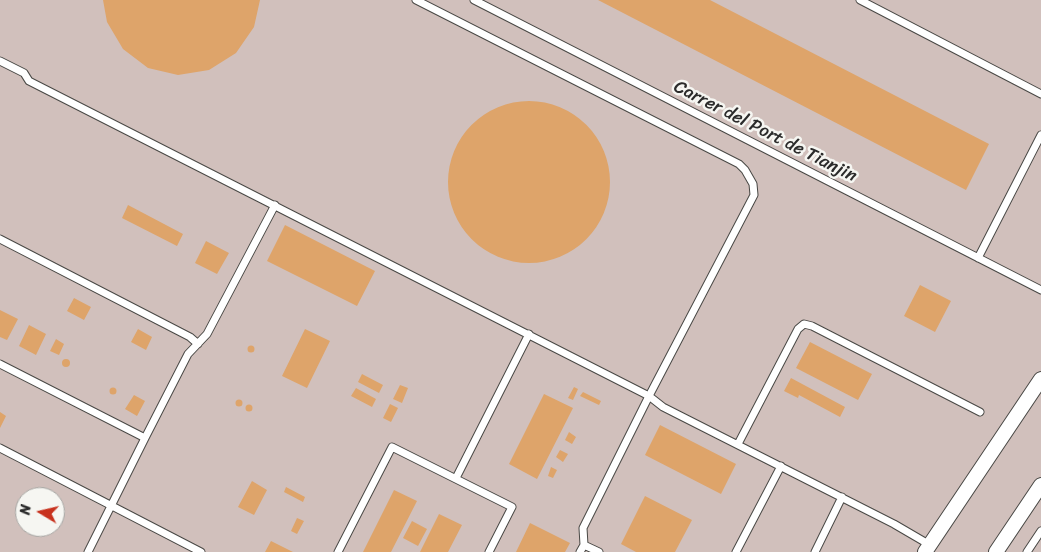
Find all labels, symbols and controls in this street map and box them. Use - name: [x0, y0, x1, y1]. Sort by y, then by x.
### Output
- street label: Carrer del Port de Tianjin: [670, 76, 860, 188]
- north arrow: [15, 487, 65, 537]
- text: N: [13, 503, 39, 516]

